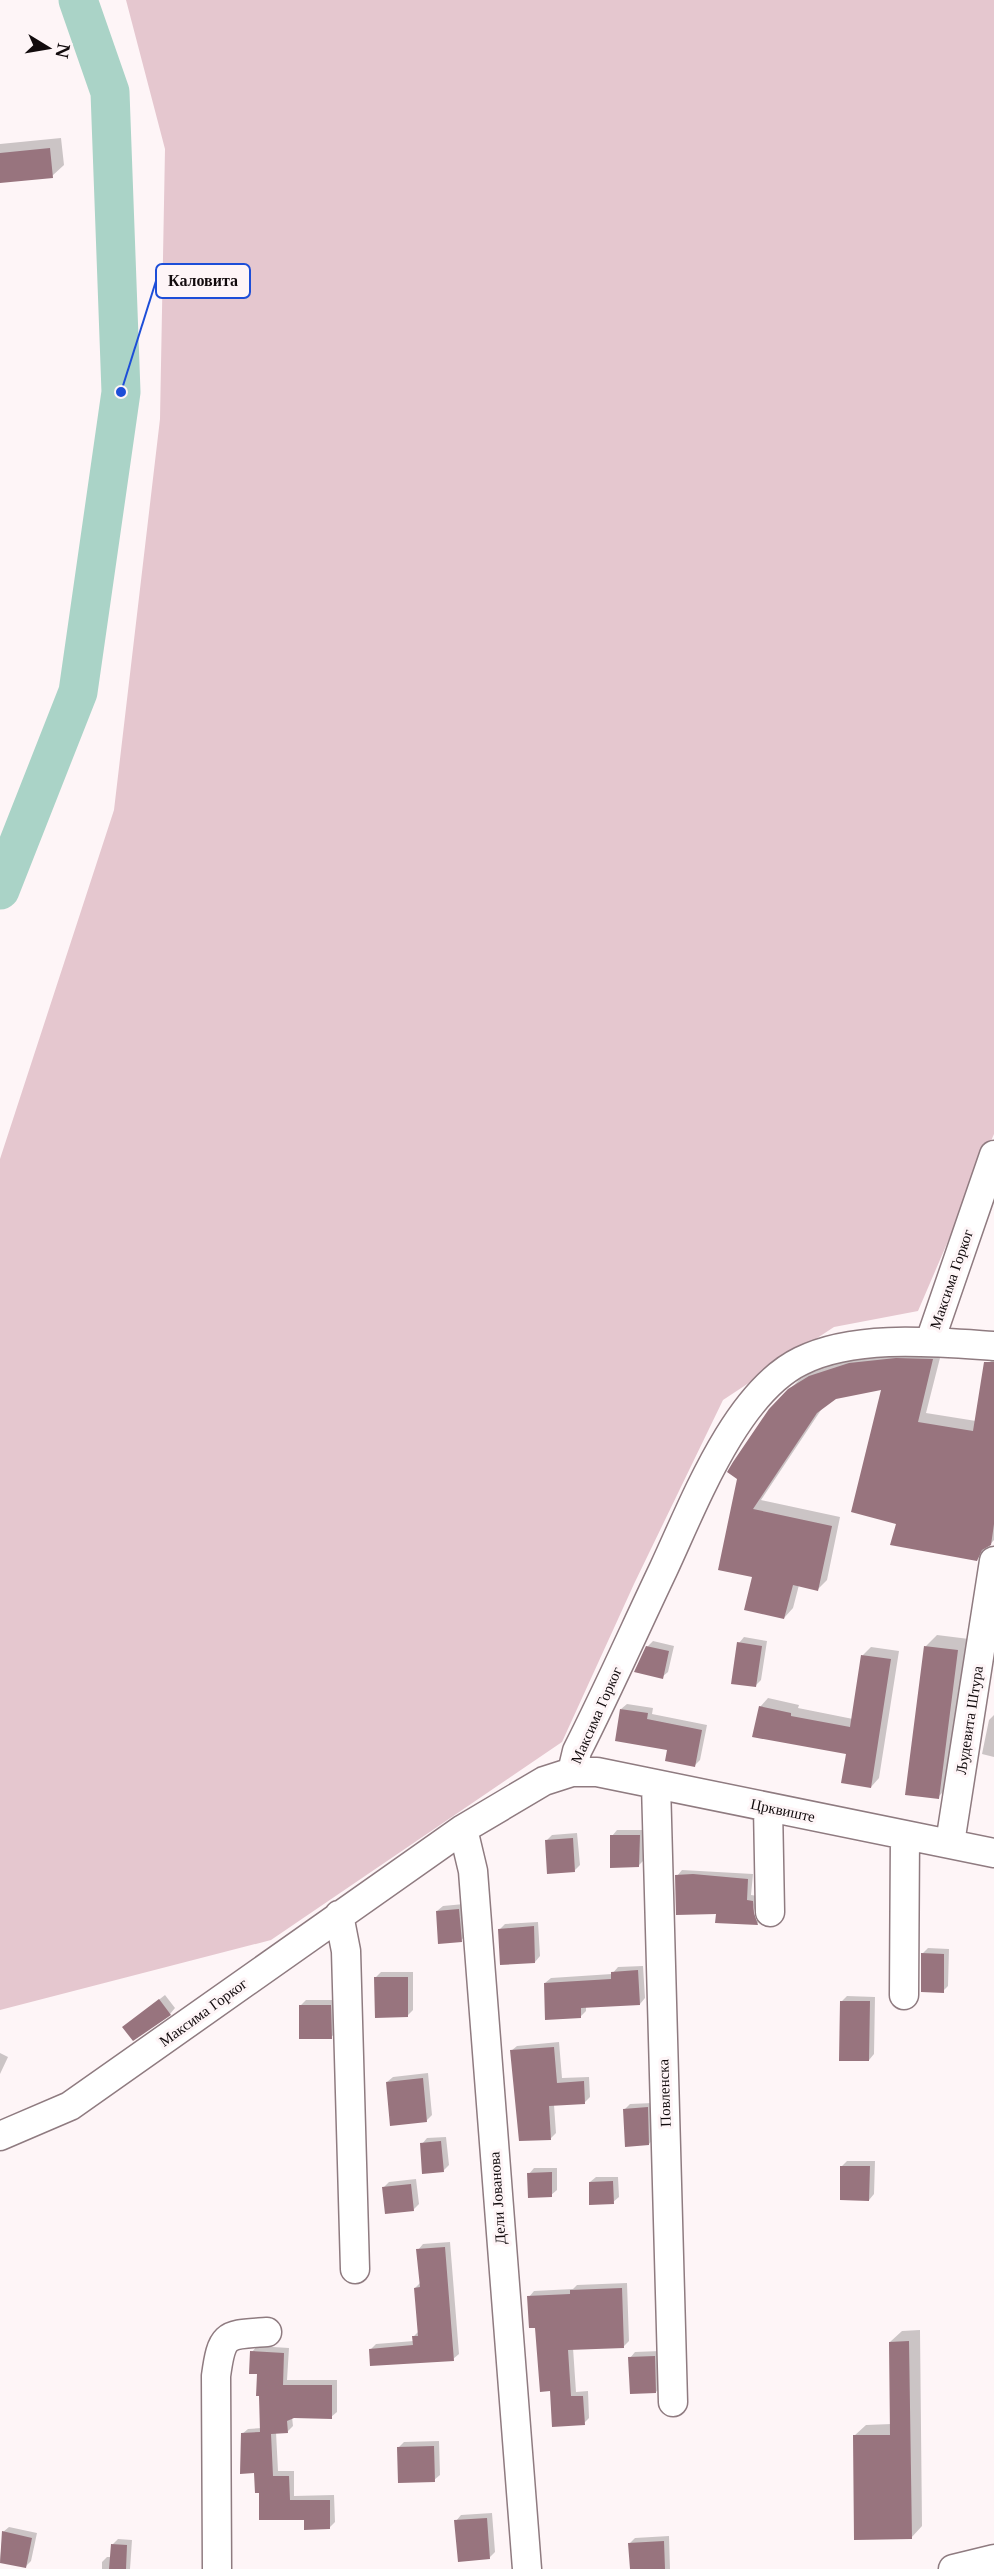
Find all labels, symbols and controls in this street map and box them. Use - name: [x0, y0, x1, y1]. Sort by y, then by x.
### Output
- north arrow: [18, 18, 78, 78]
- text: N: [51, 42, 74, 60]
- callout: Каловита: [156, 264, 250, 298]
- text: Каловита: [168, 270, 238, 290]
- street label: Максима Горког: [925, 1227, 977, 1331]
- street label: Максима Горког: [566, 1663, 626, 1767]
- street label: Људевита Штура: [951, 1664, 987, 1776]
- street label: Црквиште: [749, 1794, 817, 1826]
- street label: Максима Горког: [155, 1974, 251, 2050]
- street label: Повленска: [653, 2058, 675, 2127]
- street label: Дели Јованова: [484, 2151, 510, 2245]

